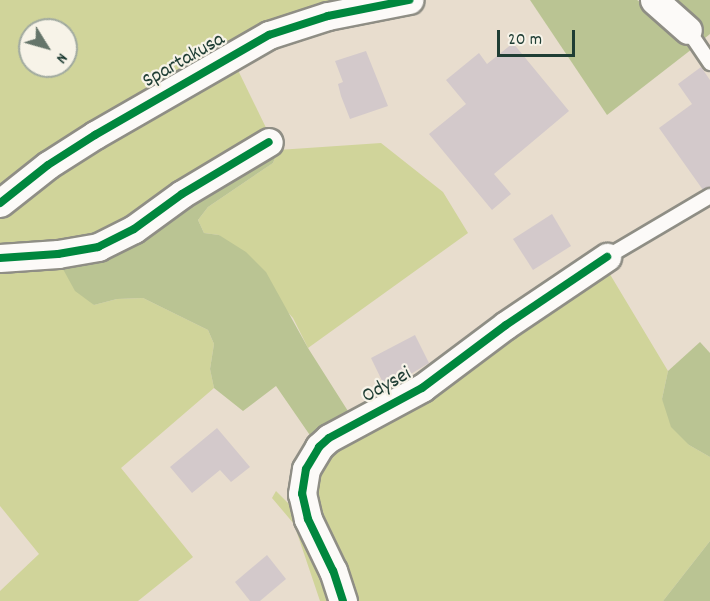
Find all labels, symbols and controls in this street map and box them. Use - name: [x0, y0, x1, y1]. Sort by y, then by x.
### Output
- north arrow: [18, 18, 78, 78]
- scale bar: [500, 18, 578, 56]
- street label: Spartakusa: [138, 27, 230, 95]
- text: 20 m: [508, 28, 542, 53]
- text: N: [50, 48, 73, 68]
- street label: Odysei: [358, 362, 416, 410]

